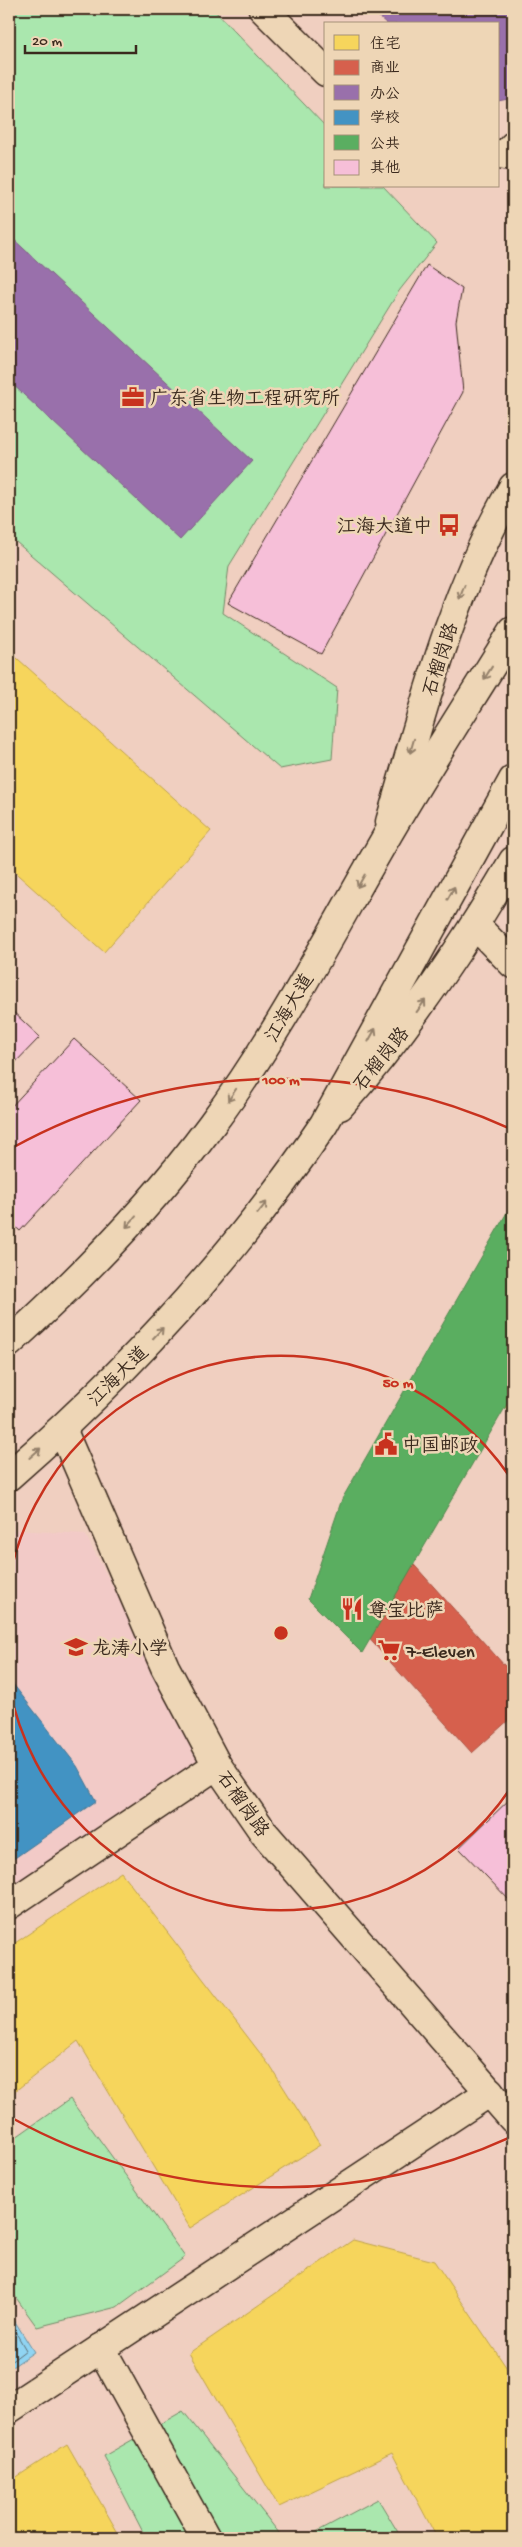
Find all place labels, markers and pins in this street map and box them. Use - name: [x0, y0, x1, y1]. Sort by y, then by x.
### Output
- office icon: 广东省生物工程研究所: [120, 384, 146, 410]
- place label: 广东省生物工程研究所: [150, 388, 340, 412]
- bus stop icon: 江海大道中: [436, 512, 462, 538]
- place label: 江海大道中: [337, 516, 432, 540]
- public building icon: 中国邮政: [373, 1431, 399, 1457]
- place label: 中国邮政: [402, 1435, 479, 1459]
- restaurant icon: 尊宝比萨: [339, 1596, 365, 1622]
- place label: 尊宝比萨: [368, 1600, 444, 1624]
- centre of rings: [272, 1624, 290, 1642]
- school or university icon: 龙涛小学: [63, 1634, 89, 1660]
- supermarket icon: 7-Eleven: [376, 1637, 402, 1663]
- place label: 龙涛小学: [92, 1638, 168, 1662]
- place label: 7-Eleven: [405, 1642, 475, 1665]

